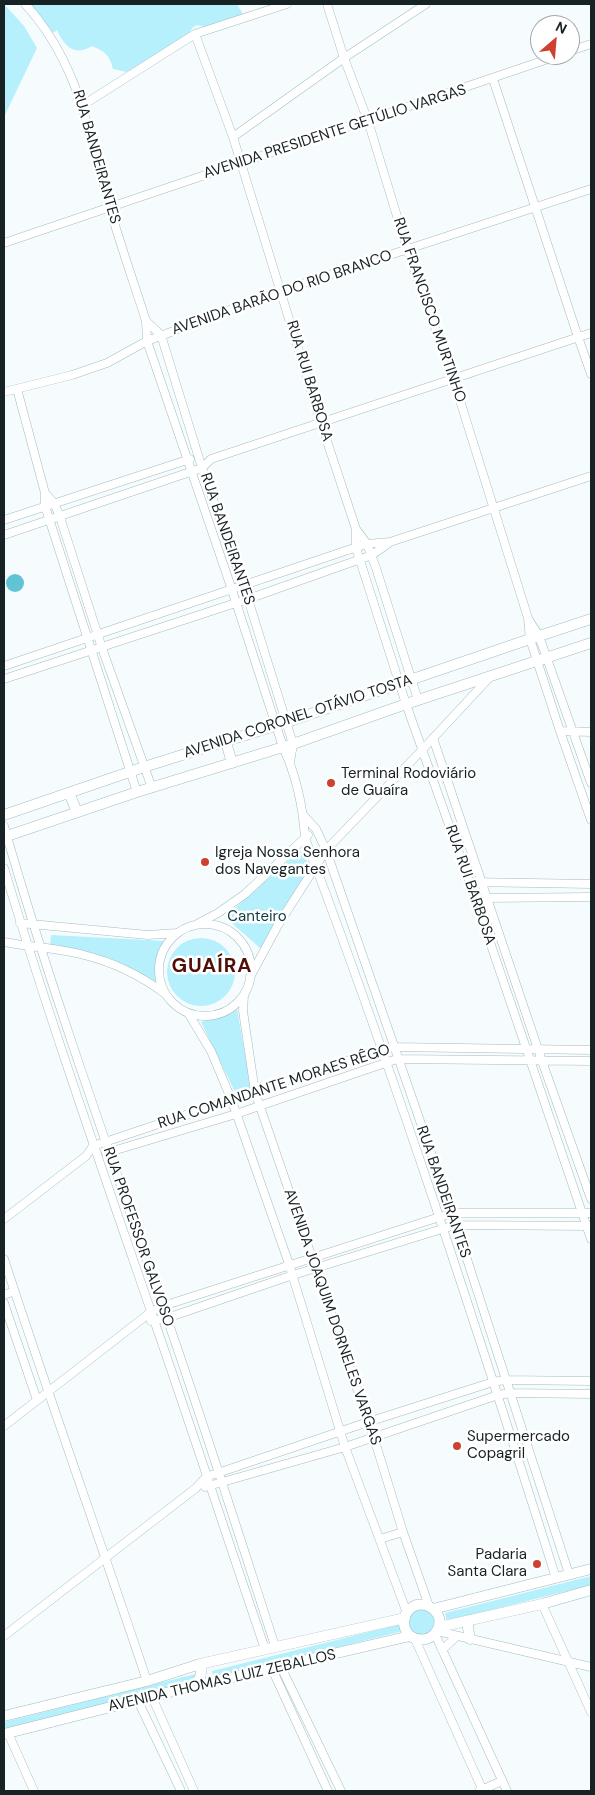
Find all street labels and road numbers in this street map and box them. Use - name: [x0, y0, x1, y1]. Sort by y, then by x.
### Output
- street label: AVENIDA PRESIDENTE GETÚLIO VARGAS: [201, 81, 469, 183]
- street label: RUA BANDEIRANTES: [68, 88, 124, 226]
- street label: RUA FRANCISCO MURTINHO: [389, 215, 469, 405]
- street label: AVENIDA BARÃO DO RIO BRANCO: [170, 247, 394, 339]
- street label: RUA RUI BARBOSA: [282, 318, 336, 444]
- street label: RUA BANDEIRANTES: [196, 471, 258, 607]
- street label: AVENIDA CORONEL OTÁVIO TOSTA: [182, 671, 414, 763]
- street label: RUA RUI BARBOSA: [441, 823, 499, 947]
- street label: RUA COMANDANTE MORAES RÊGO: [156, 1041, 392, 1133]
- street label: RUA BANDEIRANTES: [412, 1124, 474, 1260]
- street label: RUA PROFESSOR GALVOSO: [99, 1145, 177, 1329]
- street label: AVENIDA JOAQUIM DORNELES VARGAS: [280, 1186, 384, 1448]
- street label: AVENIDA THOMAS LUIZ ZEBALLOS: [106, 1646, 338, 1716]

